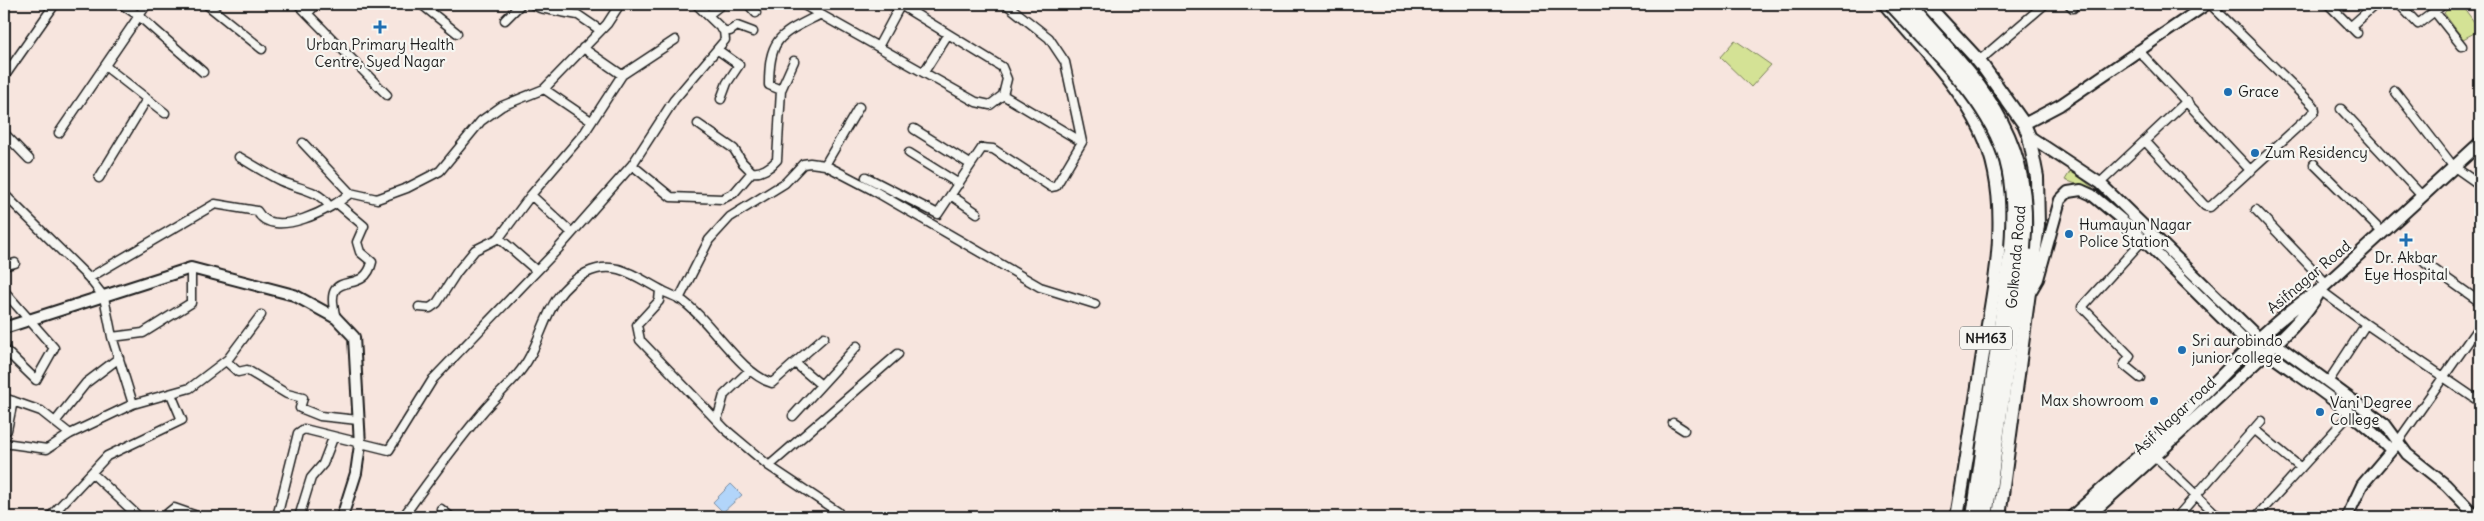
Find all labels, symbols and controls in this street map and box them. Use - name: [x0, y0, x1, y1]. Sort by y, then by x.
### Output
- marker: Urban Primary Health Centre, Syed Nagar: [373, 20, 387, 34]
- place label: Urban Primary Health Centre, Syed Nagar: [306, 35, 454, 71]
- place label: Grace: [2238, 82, 2279, 101]
- marker: Grace: [2222, 86, 2234, 98]
- place label: Zum Residency: [2265, 143, 2368, 162]
- marker: Zum Residency: [2249, 147, 2261, 159]
- street label: Golkonda Road: [2002, 204, 2029, 309]
- place label: Humayun Nagar Police Station: [2079, 215, 2192, 251]
- marker: Humayun Nagar Police Station: [2063, 228, 2075, 240]
- marker: Dr. Akbar Eye Hospital: [2399, 233, 2413, 247]
- street label: Asifnagar Road: [2263, 236, 2355, 317]
- place label: Dr. Akbar Eye Hospital: [2364, 248, 2448, 284]
- road number: NH163: [1960, 326, 2012, 349]
- place label: Sri aurobindo junior college: [2191, 331, 2283, 367]
- marker: Sri aurobindo junior college: [2176, 344, 2188, 356]
- street label: Asif Nagar road: [2130, 373, 2220, 459]
- place label: Max showroom: [2041, 391, 2144, 410]
- place label: Vani Degree College: [2330, 393, 2412, 429]
- marker: Max showroom: [2148, 395, 2160, 407]
- marker: Vani Degree College: [2314, 406, 2326, 418]

